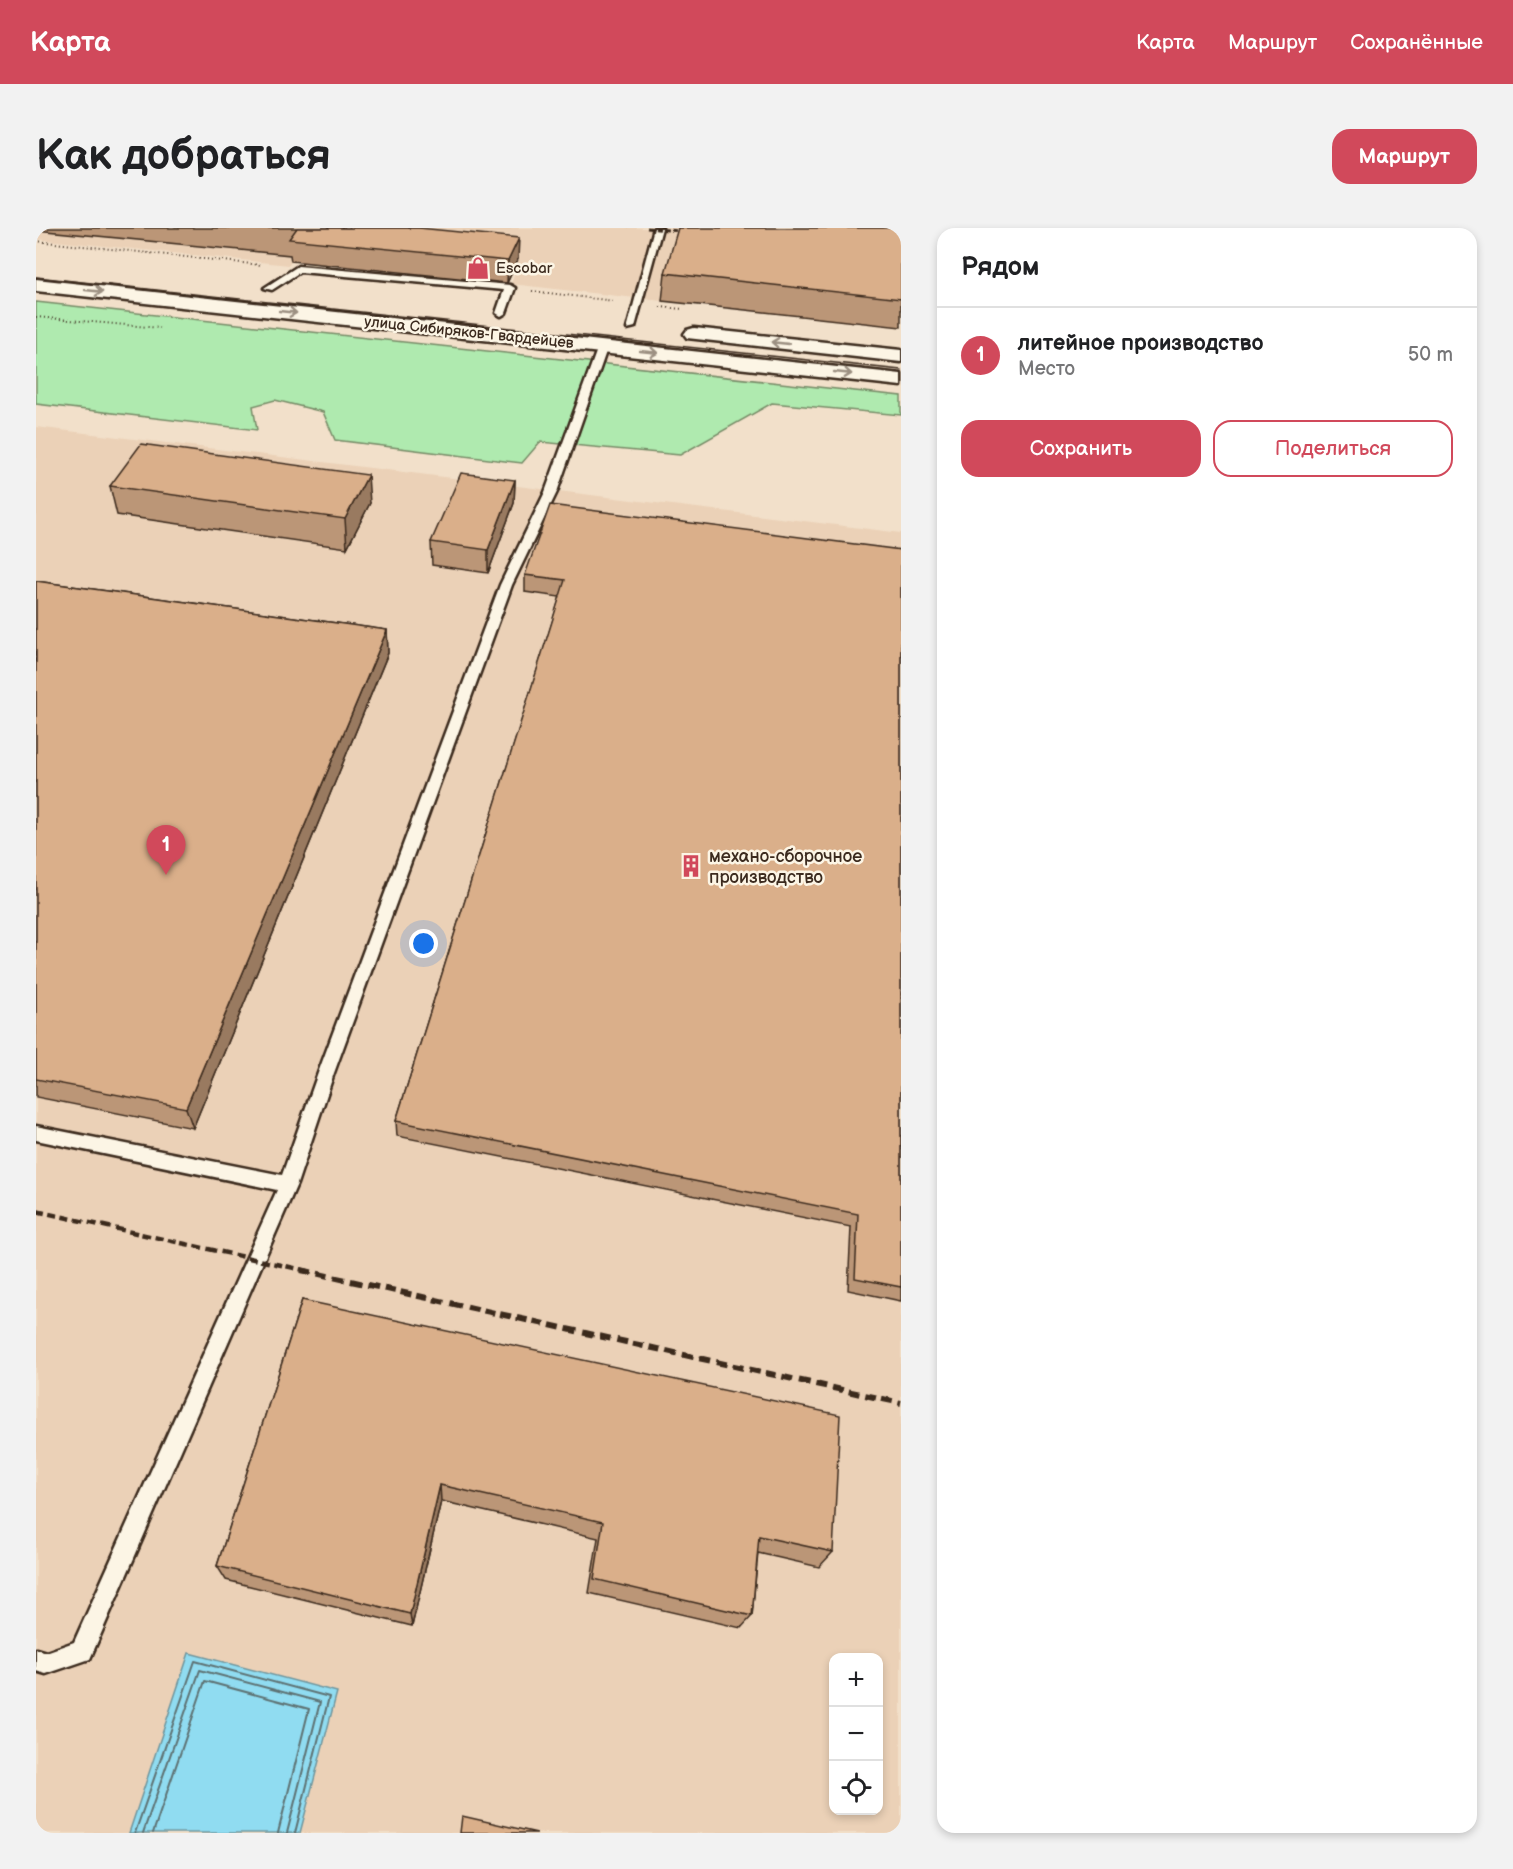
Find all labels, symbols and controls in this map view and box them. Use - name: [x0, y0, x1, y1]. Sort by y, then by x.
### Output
- text: Карта: [30, 26, 110, 59]
- text: Карта: [1136, 30, 1195, 55]
- text: Маршрут: [1228, 30, 1317, 55]
- text: Сохранённые: [1350, 30, 1483, 55]
- button: Маршрут: [1332, 129, 1477, 184]
- text: Как добраться: [36, 131, 331, 182]
- text: Рядом: [961, 252, 1039, 283]
- shop icon: Escobar: [465, 255, 491, 281]
- place label: Escobar: [496, 259, 553, 278]
- one-way arrow: [84, 286, 104, 297]
- one-way arrow: [278, 307, 297, 318]
- street label: улица Сибиряков-Гвардейцев: [363, 312, 575, 353]
- text: литейное производство: [1018, 330, 1264, 357]
- one-way arrow: [771, 337, 791, 348]
- text: 1: [976, 343, 985, 367]
- text: 50 m: [1408, 343, 1453, 367]
- one-way arrow: [638, 346, 658, 357]
- text: Место: [1018, 357, 1075, 381]
- one-way arrow: [832, 368, 852, 379]
- button: Сохранить: [961, 420, 1201, 477]
- button: Поделиться: [1213, 420, 1453, 477]
- pin: 1: [146, 826, 186, 875]
- place label: механо-сборочное производство: [709, 846, 862, 888]
- building icon: механо-сборочное производство: [678, 853, 704, 879]
- your location: [409, 929, 438, 958]
- map controls: [829, 1653, 883, 1815]
- button: +: [829, 1653, 883, 1707]
- button: −: [829, 1707, 883, 1761]
- button: locate: [829, 1761, 883, 1815]

